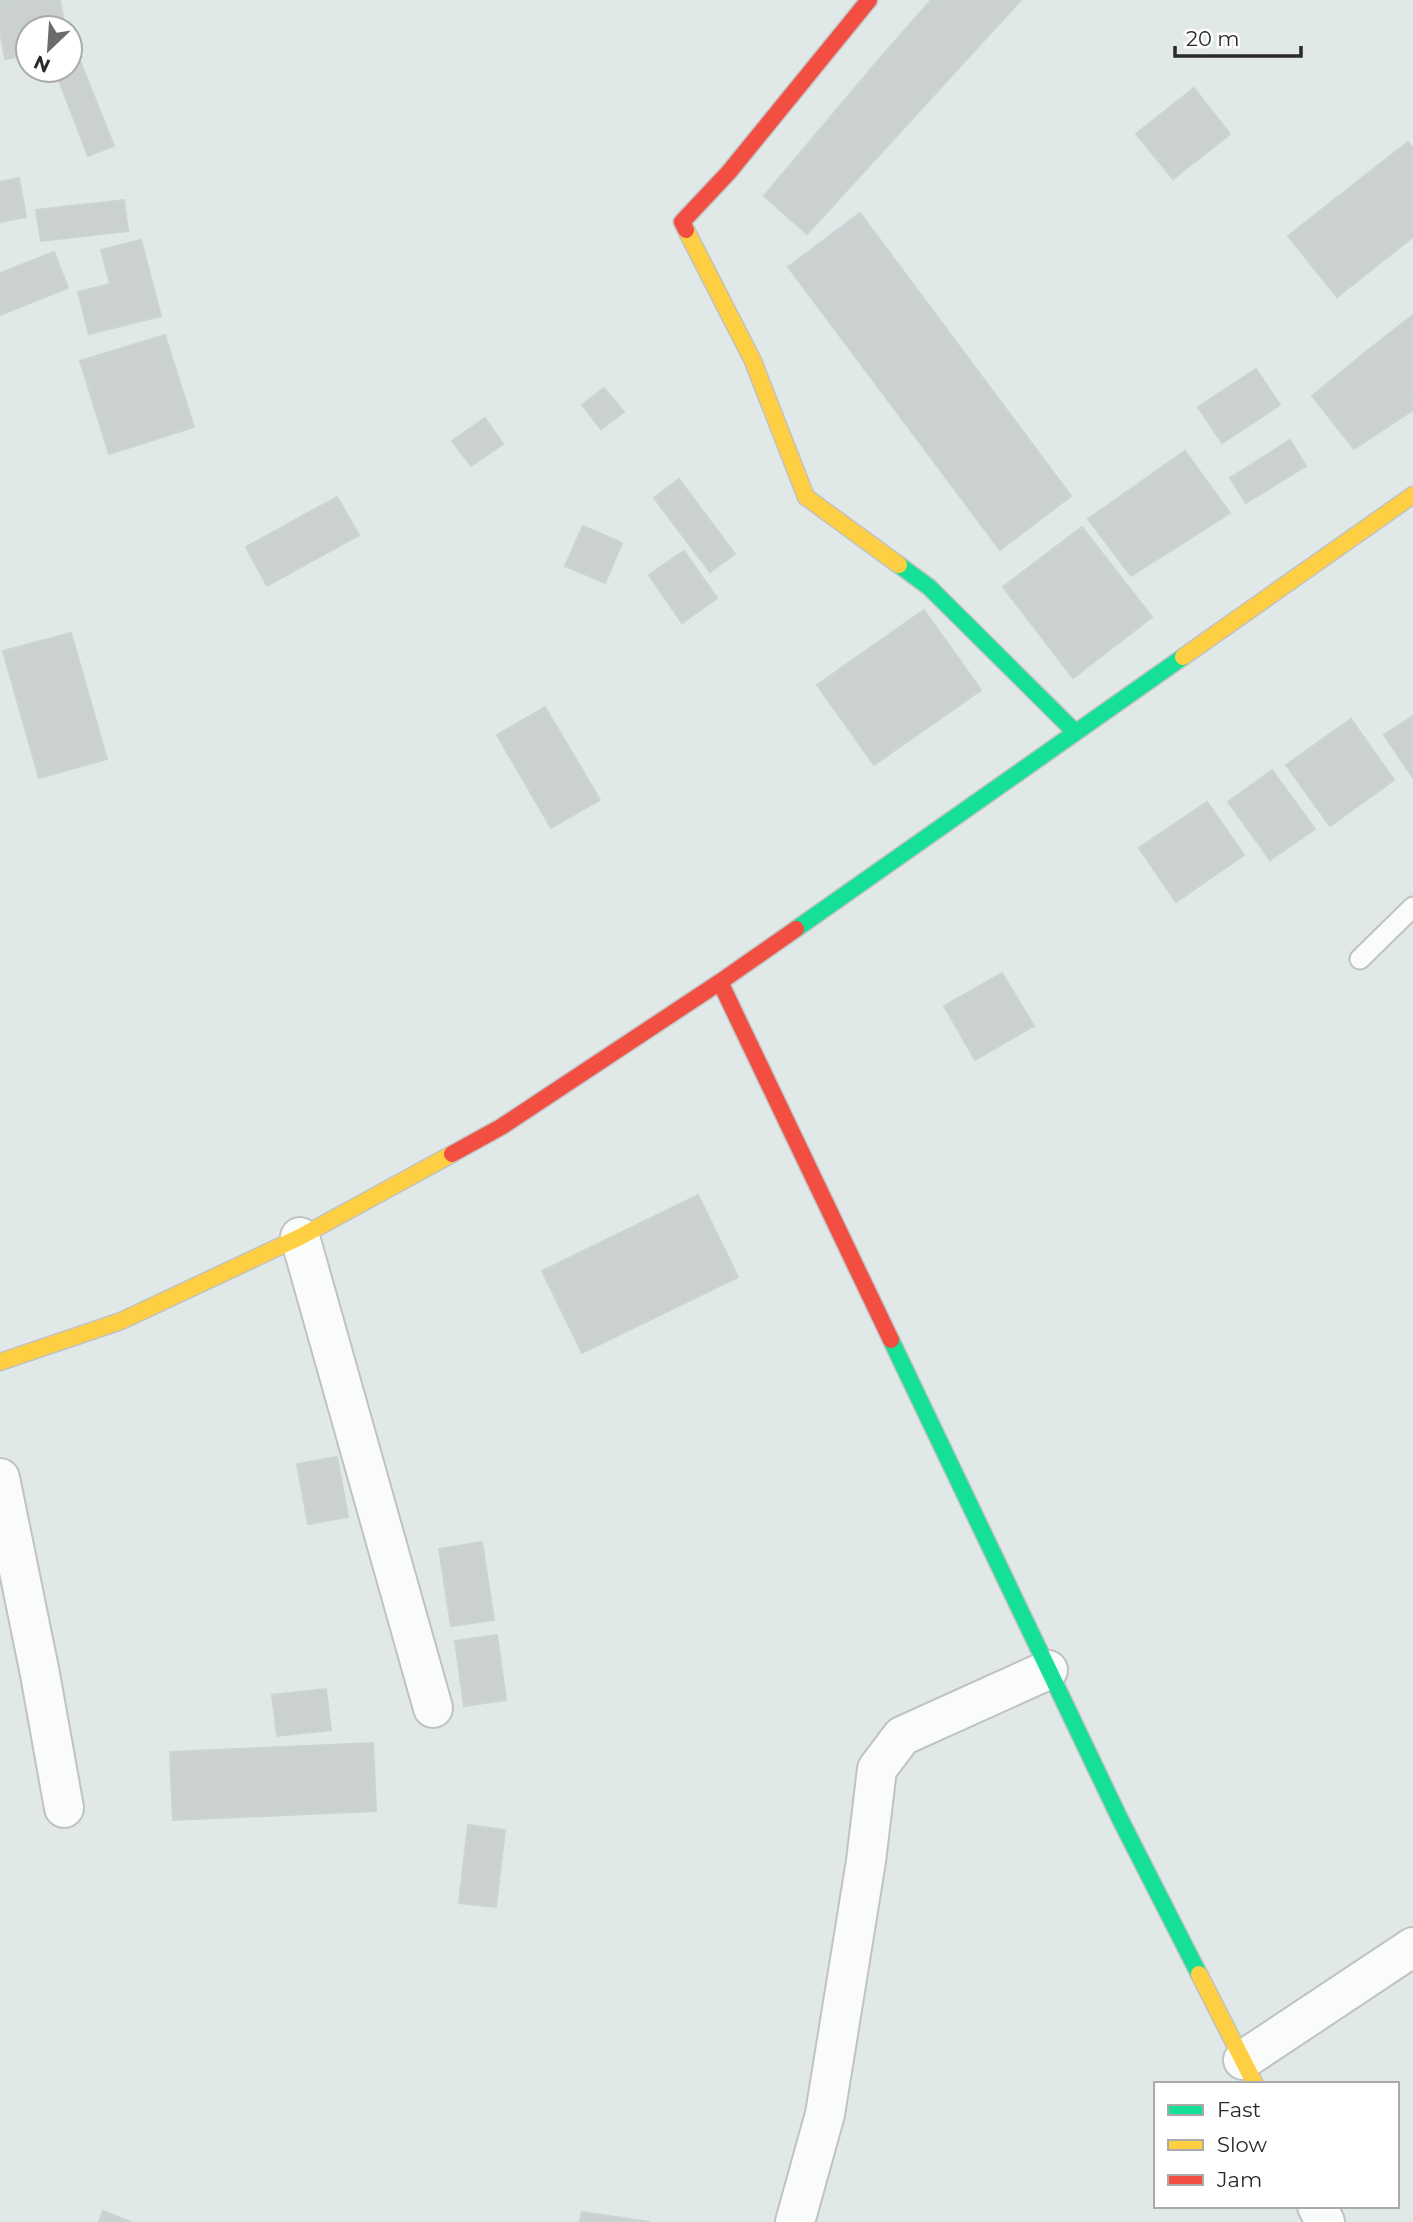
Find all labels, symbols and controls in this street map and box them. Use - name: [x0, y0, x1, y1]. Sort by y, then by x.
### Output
- north arrow: [14, 14, 84, 84]
- scale bar: [1175, 14, 1301, 58]
- text: 20 m: [1186, 26, 1240, 51]
- text: N: [30, 50, 54, 78]
- legend: [1154, 2082, 1399, 2208]
- text: Fast: [1217, 2097, 1261, 2122]
- text: Slow: [1217, 2132, 1267, 2157]
- text: Jam: [1216, 2167, 1262, 2192]

